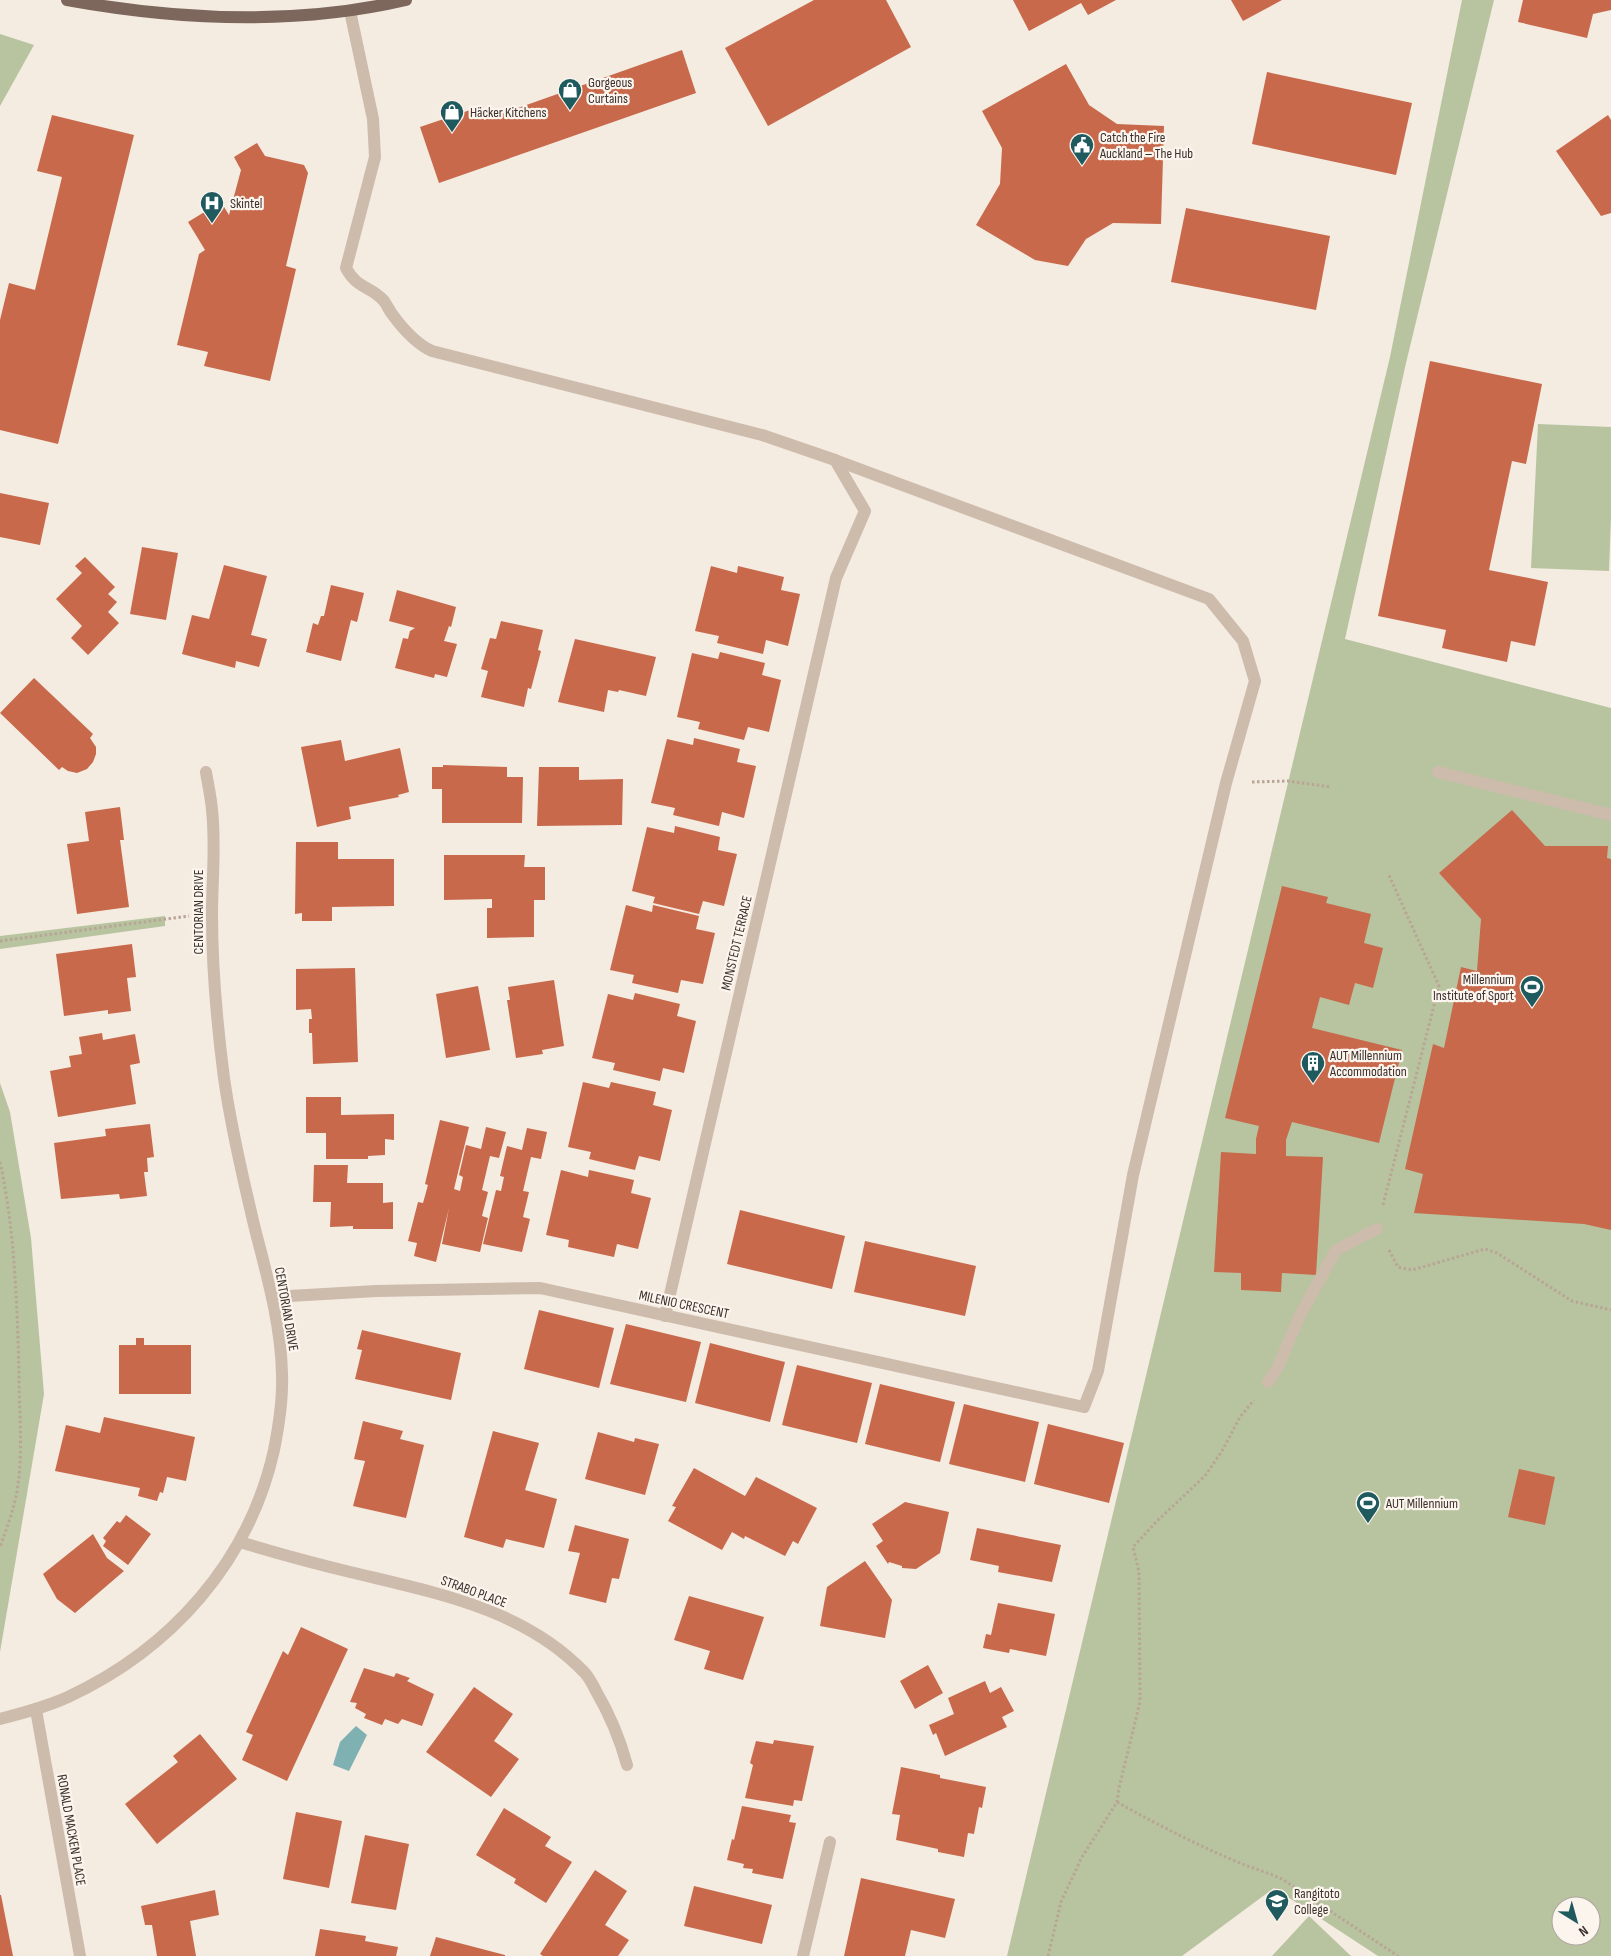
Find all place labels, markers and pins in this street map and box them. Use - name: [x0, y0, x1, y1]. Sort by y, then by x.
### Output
- place label: Gorgeous Curtains: [588, 74, 632, 107]
- shop icon: Gorgeous Curtains: [557, 77, 583, 111]
- shop icon: Häcker Kitchens: [439, 99, 465, 133]
- place label: Häcker Kitchens: [470, 104, 546, 121]
- place label: Catch the Fire Auckland – The Hub: [1099, 129, 1193, 162]
- public building icon: Catch the Fire Auckland – The Hub: [1069, 132, 1095, 166]
- hospital icon: Skintel: [199, 190, 225, 224]
- place label: Skintel: [230, 195, 262, 212]
- place label: Millennium Institute of Sport: [1433, 971, 1514, 1004]
- sports icon: Millennium Institute of Sport: [1519, 974, 1545, 1008]
- place label: AUT Millennium Accommodation: [1329, 1047, 1407, 1080]
- building icon: AUT Millennium Accommodation: [1300, 1050, 1326, 1084]
- sports icon: AUT Millennium: [1355, 1490, 1381, 1524]
- place label: AUT Millennium: [1385, 1495, 1458, 1512]
- place label: Rangitoto College: [1294, 1885, 1340, 1918]
- school or university icon: Rangitoto College: [1264, 1888, 1290, 1922]

